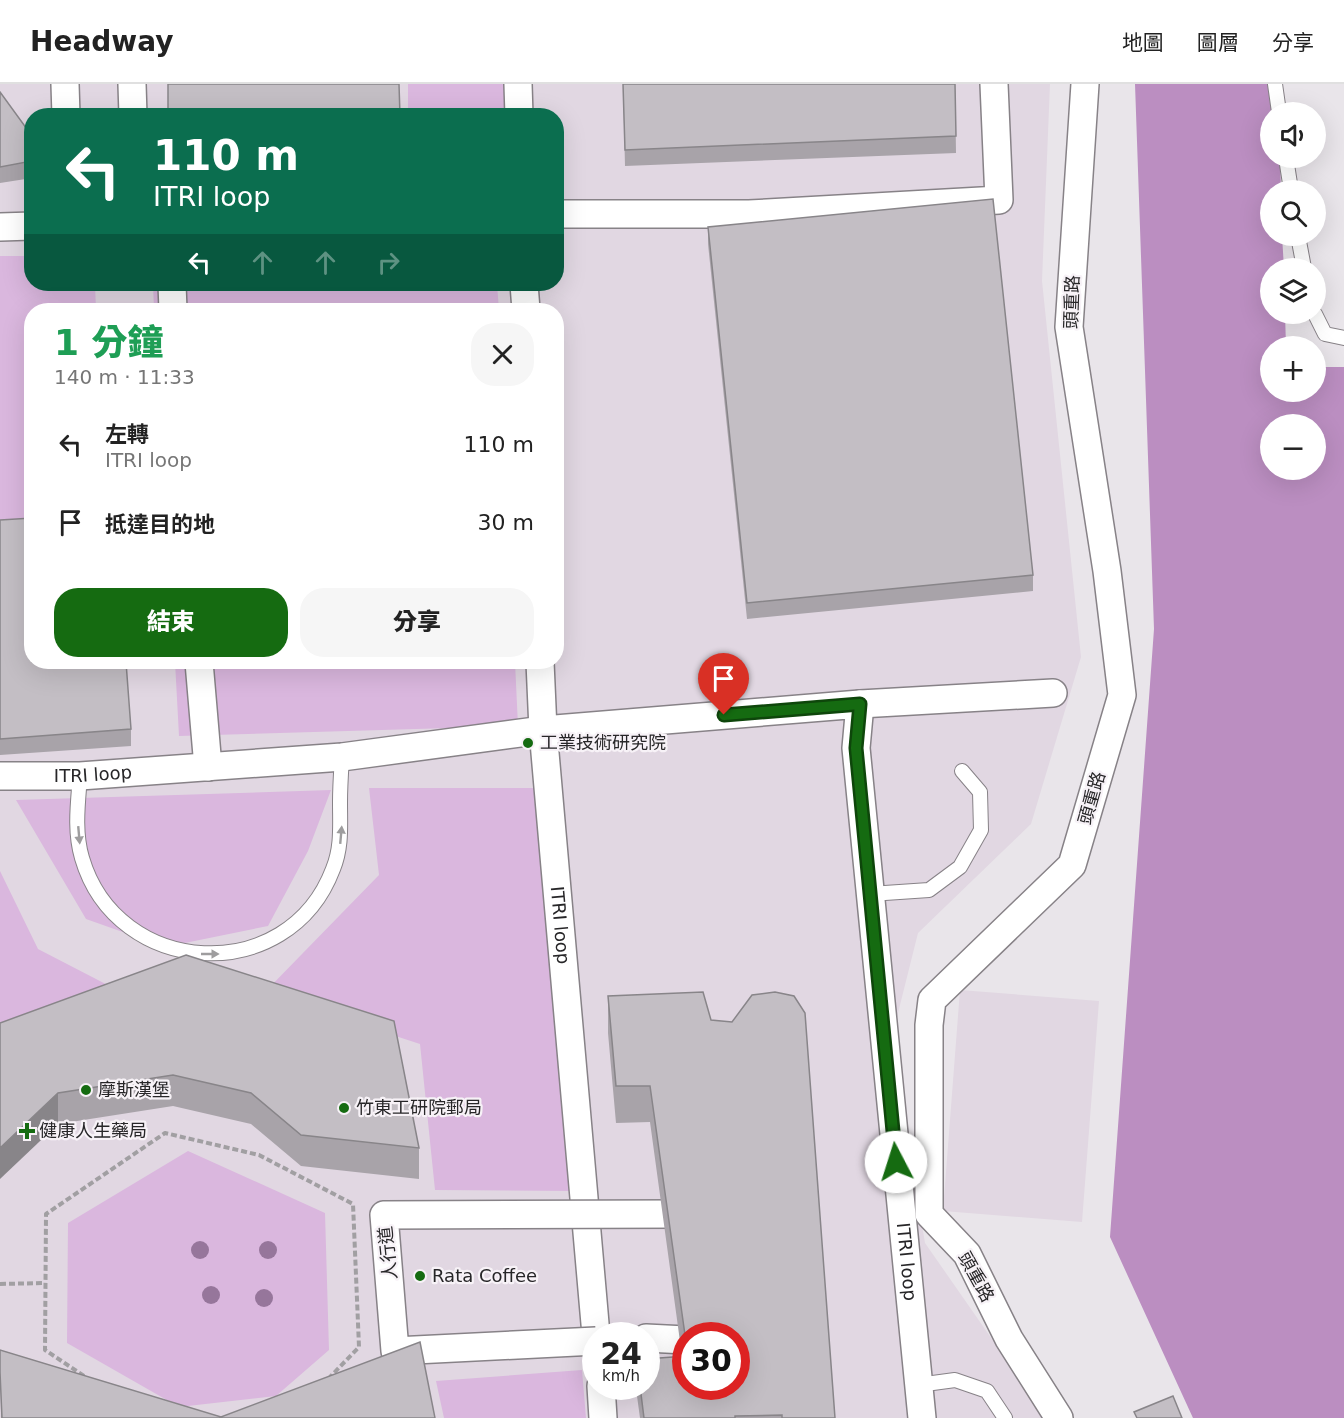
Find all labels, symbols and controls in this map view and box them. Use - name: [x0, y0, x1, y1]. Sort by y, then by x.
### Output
- text: Headway: [30, 25, 174, 58]
- text: 地圖: [1122, 31, 1164, 55]
- text: 圖層: [1197, 31, 1239, 55]
- text: 分享: [1272, 31, 1314, 55]
- map controls: [1260, 102, 1326, 480]
- button: sound: [1260, 102, 1326, 168]
- text: 110 m: [153, 131, 299, 180]
- icon: left: [54, 132, 132, 210]
- button: search: [1260, 180, 1326, 246]
- text: ITRI loop: [153, 181, 270, 212]
- icon: left: [183, 246, 216, 279]
- icon: ahead: [246, 246, 279, 279]
- icon: ahead: [309, 246, 342, 279]
- icon: right: [372, 246, 405, 279]
- button: layers: [1260, 258, 1326, 324]
- street label: 頭重路: [1060, 275, 1083, 329]
- text: 1 分鐘: [54, 322, 164, 363]
- button: close: [471, 323, 534, 386]
- button: +: [1260, 336, 1326, 402]
- text: 140 m · 11:33: [54, 365, 195, 389]
- button: −: [1260, 414, 1326, 480]
- text: 左轉: [105, 422, 149, 447]
- icon: left: [54, 428, 87, 461]
- text: 110 m: [464, 432, 534, 457]
- text: ITRI loop: [105, 448, 192, 472]
- icon: arrive: [54, 506, 87, 539]
- text: 30 m: [478, 510, 534, 535]
- text: 抵達目的地: [105, 512, 215, 537]
- button: 結束: [54, 588, 288, 657]
- button: 分享: [300, 588, 534, 657]
- pin: [698, 653, 749, 715]
- icon: arrive: [707, 662, 740, 695]
- place label: 工業技術研究院: [540, 732, 666, 753]
- marker: 工業技術研究院: [521, 736, 535, 750]
- street label: ITRI loop: [54, 761, 133, 786]
- street label: 頭重路: [1074, 769, 1109, 827]
- one-way arrow: [74, 825, 83, 844]
- one-way arrow: [336, 825, 345, 844]
- street label: ITRI loop: [547, 885, 574, 965]
- one-way arrow: [200, 949, 219, 959]
- place label: 摩斯漢堡: [98, 1079, 170, 1100]
- marker: 摩斯漢堡: [79, 1083, 93, 1097]
- place label: 竹東工研院郵局: [356, 1097, 482, 1118]
- marker: 竹東工研院郵局: [337, 1101, 351, 1115]
- place label: 健康人生藥局: [39, 1120, 147, 1141]
- marker: 健康人生藥局: [20, 1124, 34, 1138]
- position arrow: [864, 1130, 928, 1194]
- street label: ITRI loop: [893, 1222, 921, 1302]
- street label: 人行道: [374, 1225, 401, 1281]
- street label: 頭重路: [954, 1248, 999, 1305]
- place label: Rata Coffee: [432, 1265, 537, 1286]
- marker: Rata Coffee: [413, 1269, 427, 1283]
- speed limit sign: 30: [672, 1322, 750, 1400]
- text: 24: [600, 1336, 642, 1371]
- text: km/h: [602, 1367, 640, 1385]

